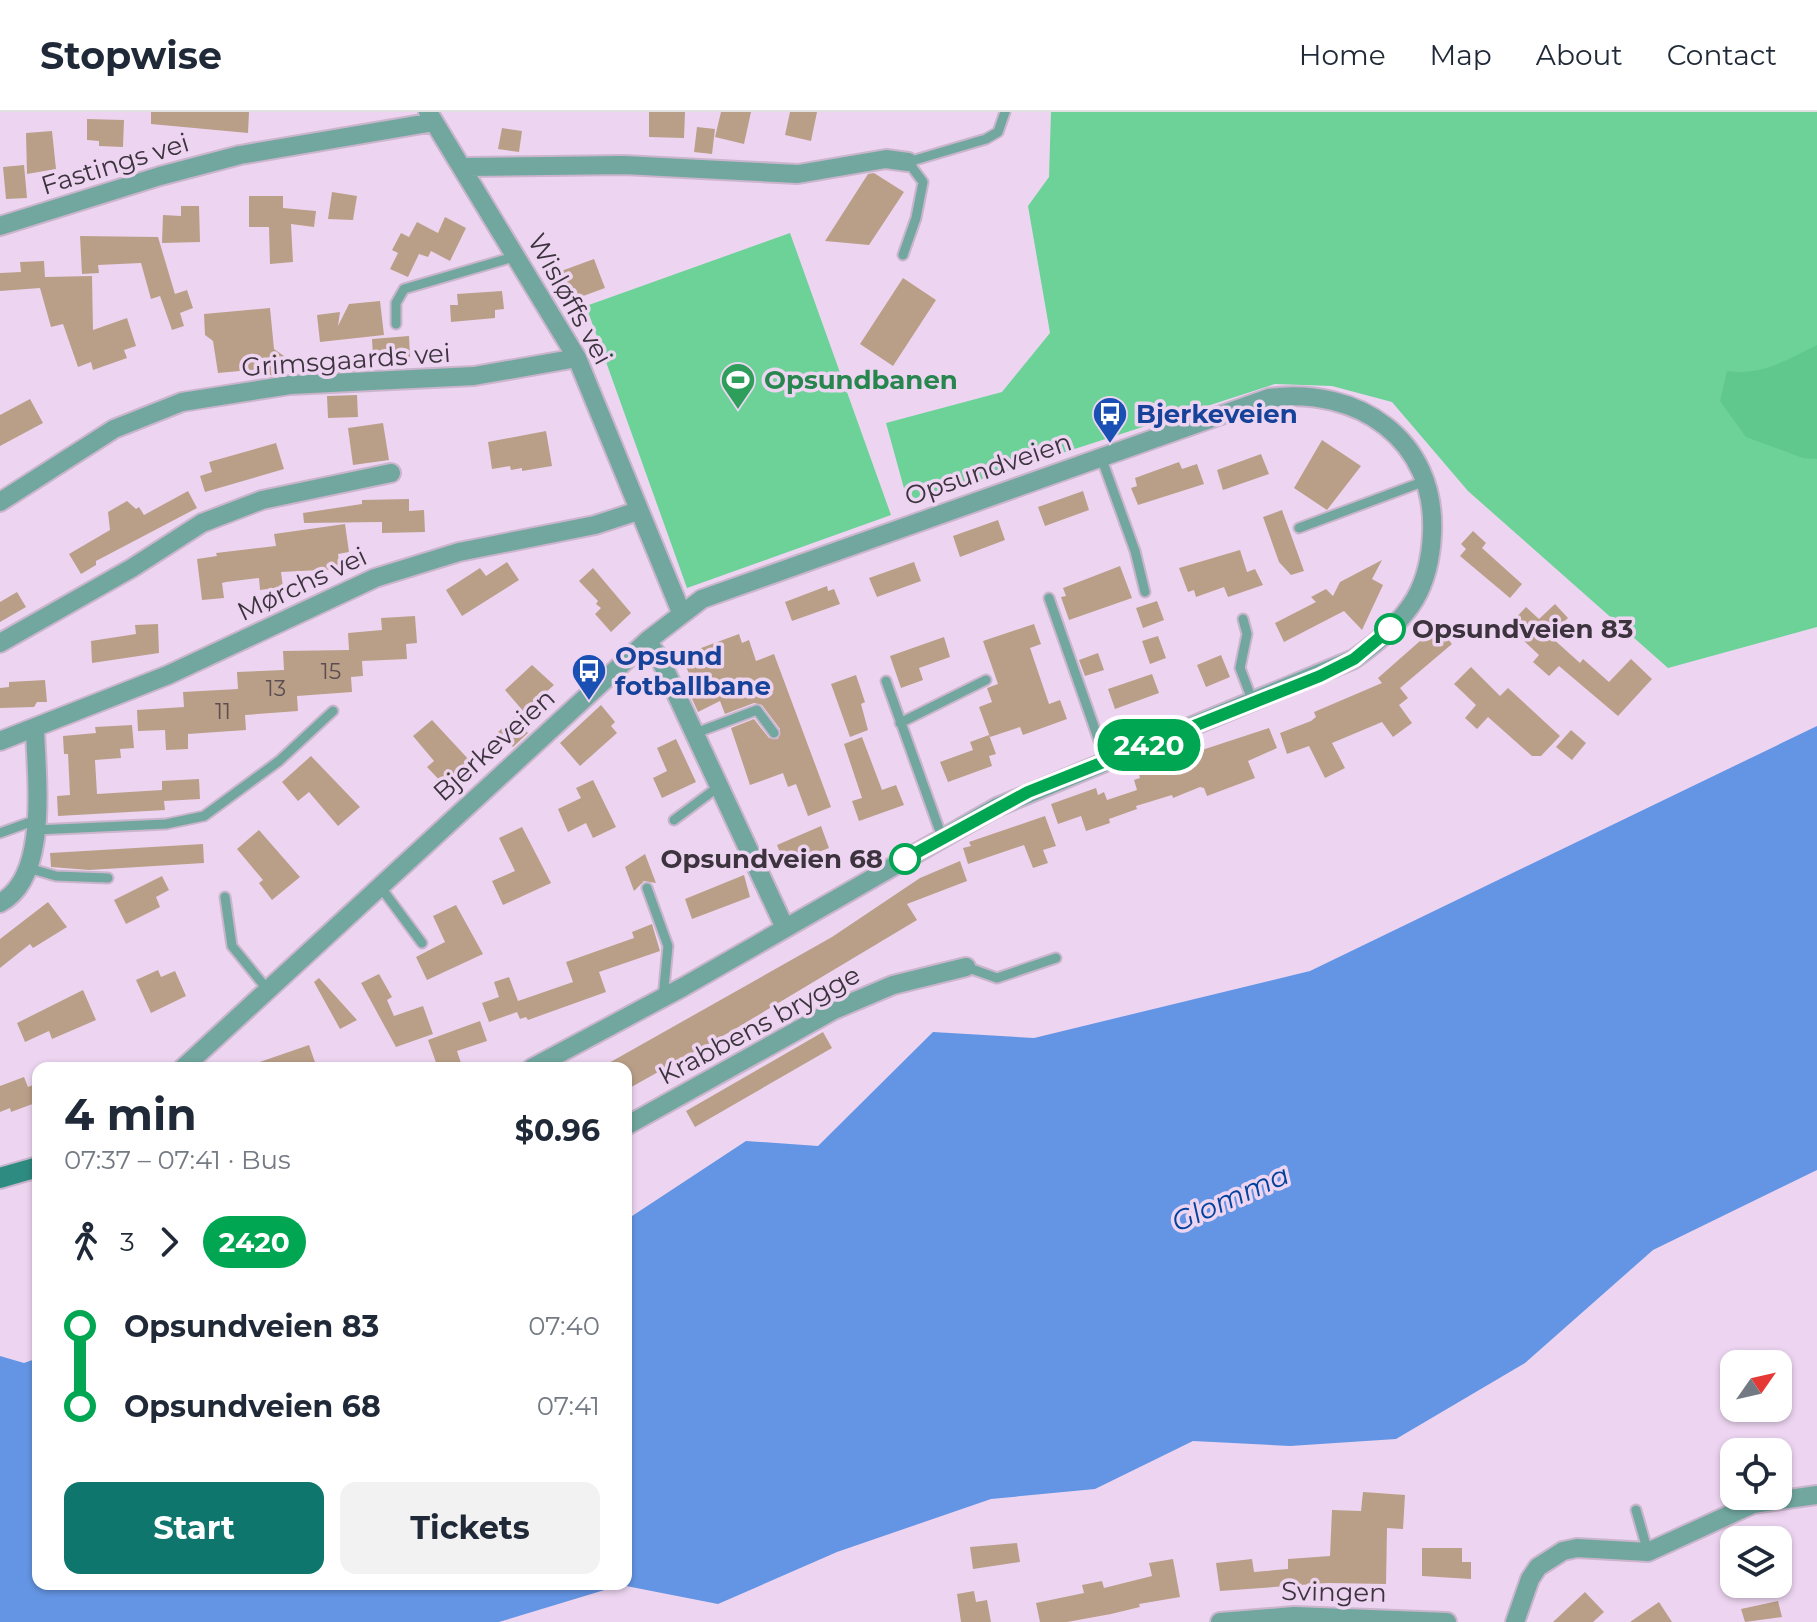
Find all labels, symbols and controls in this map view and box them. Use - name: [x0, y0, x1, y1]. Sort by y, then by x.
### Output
- text: Stopwise: [40, 32, 222, 79]
- text: Home: [1299, 38, 1386, 72]
- text: Map: [1430, 38, 1492, 72]
- text: About: [1536, 38, 1623, 72]
- text: Contact: [1667, 38, 1777, 72]
- street label: Fastings vei: [37, 126, 193, 202]
- street label: Wisløffs vei: [521, 228, 619, 370]
- street label: Grimsgaards vei: [240, 337, 452, 383]
- sports icon: Opsundbanen: [719, 361, 757, 411]
- place label: Opsundbanen: [764, 364, 958, 396]
- bus stop icon: Bjerkeveien: [1091, 395, 1129, 445]
- place label: Bjerkeveien: [1136, 398, 1298, 430]
- street label: Opsundveien: [900, 425, 1076, 513]
- street label: Mørchs vei: [232, 540, 372, 628]
- place label: Opsundveien 83: [1412, 613, 1633, 645]
- marker: Opsundveien 83: [1375, 614, 1405, 644]
- place label: Opsund fotballbane: [615, 640, 771, 702]
- bus stop icon: Opsund fotballbane: [570, 652, 608, 702]
- house number: 15: [321, 658, 341, 685]
- house number: 13: [266, 675, 286, 702]
- street label: Bjerkeveien: [427, 682, 561, 808]
- house number: 11: [215, 698, 231, 725]
- line badge: 2420: [1093, 719, 1205, 771]
- text: 2420: [1113, 728, 1185, 762]
- place label: Opsundveien 68: [661, 843, 883, 875]
- marker: Opsundveien 68: [890, 844, 920, 874]
- street label: Krabbens brygge: [653, 958, 865, 1092]
- text: 4 min: [64, 1087, 197, 1141]
- text: $0.96: [515, 1112, 600, 1149]
- text: 07:37 – 07:41 · Bus: [64, 1144, 291, 1176]
- water label: Glomma: [1166, 1157, 1294, 1239]
- icon: walk: [64, 1220, 108, 1264]
- icon: forward: [147, 1220, 191, 1264]
- text: 2420: [219, 1225, 290, 1259]
- text: 3: [120, 1226, 135, 1258]
- text: Opsundveien 83: [124, 1308, 379, 1345]
- text: 07:40: [528, 1310, 600, 1342]
- north arrow: [1720, 1350, 1792, 1422]
- map controls: [1720, 1350, 1792, 1598]
- text: Opsundveien 68: [124, 1388, 381, 1425]
- text: 07:41: [537, 1390, 600, 1422]
- button: locate: [1720, 1438, 1792, 1510]
- button: Start: [64, 1482, 324, 1574]
- button: Tickets: [340, 1482, 600, 1574]
- button: layers: [1720, 1526, 1792, 1598]
- street label: Svingen: [1281, 1575, 1387, 1609]

